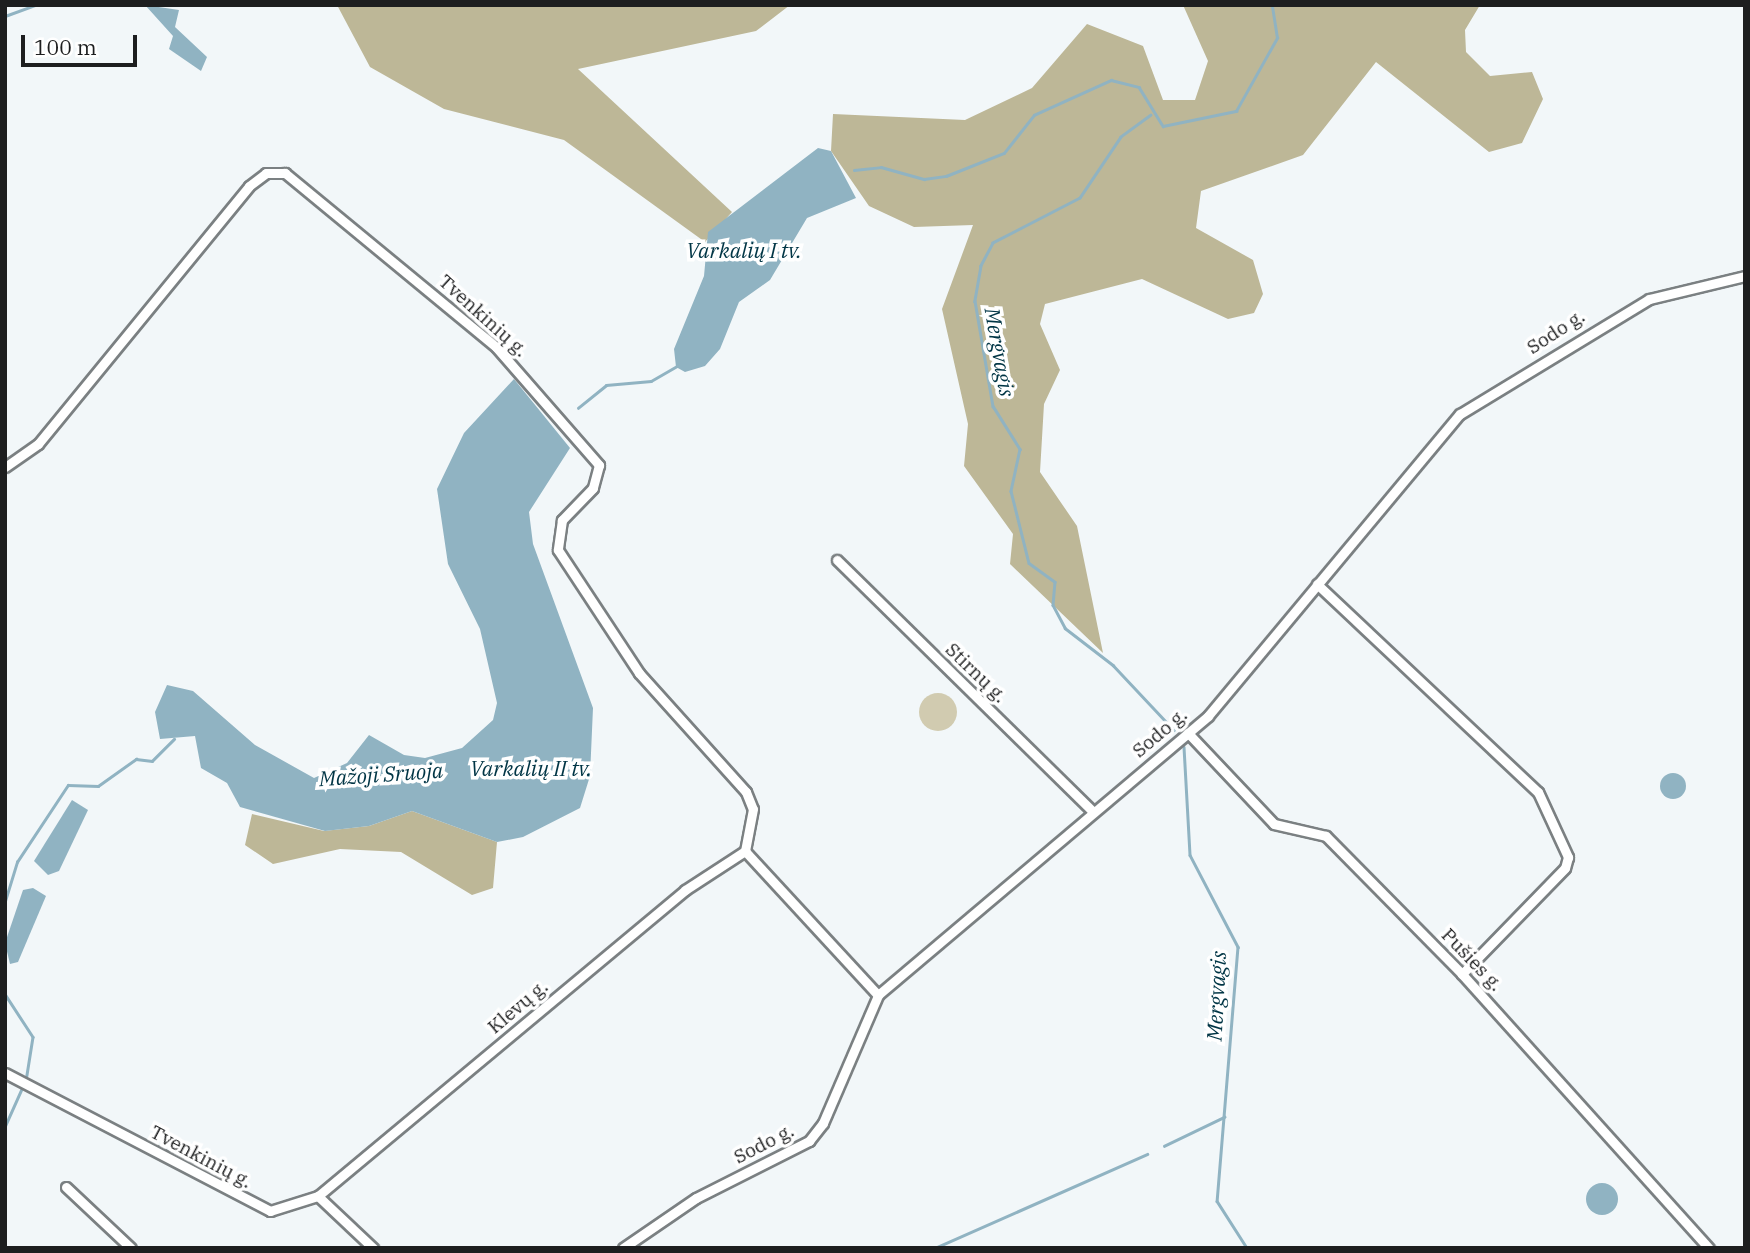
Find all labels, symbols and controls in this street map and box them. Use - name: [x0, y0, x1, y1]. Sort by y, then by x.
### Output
- scale bar: [24, 21, 140, 65]
- text: 100 m: [34, 33, 97, 61]
- water label: Varkalių I tv.: [686, 237, 802, 263]
- street label: Tvenkinių g.: [434, 270, 532, 362]
- street label: Sodo g.: [1523, 305, 1589, 359]
- water label: Mergvagis: [980, 306, 1020, 398]
- street label: Stirnų g.: [941, 638, 1011, 708]
- street label: Sodo g.: [1128, 704, 1192, 762]
- water label: Varkalių II tv.: [470, 755, 592, 781]
- water label: Mažoji Sruoja: [318, 757, 444, 791]
- street label: Pušies g.: [1437, 924, 1507, 996]
- water label: Mergvagis: [1201, 951, 1231, 1041]
- street label: Klevų g.: [483, 975, 553, 1039]
- street label: Sodo g.: [730, 1119, 798, 1169]
- street label: Tvenkinių g.: [146, 1121, 256, 1193]

